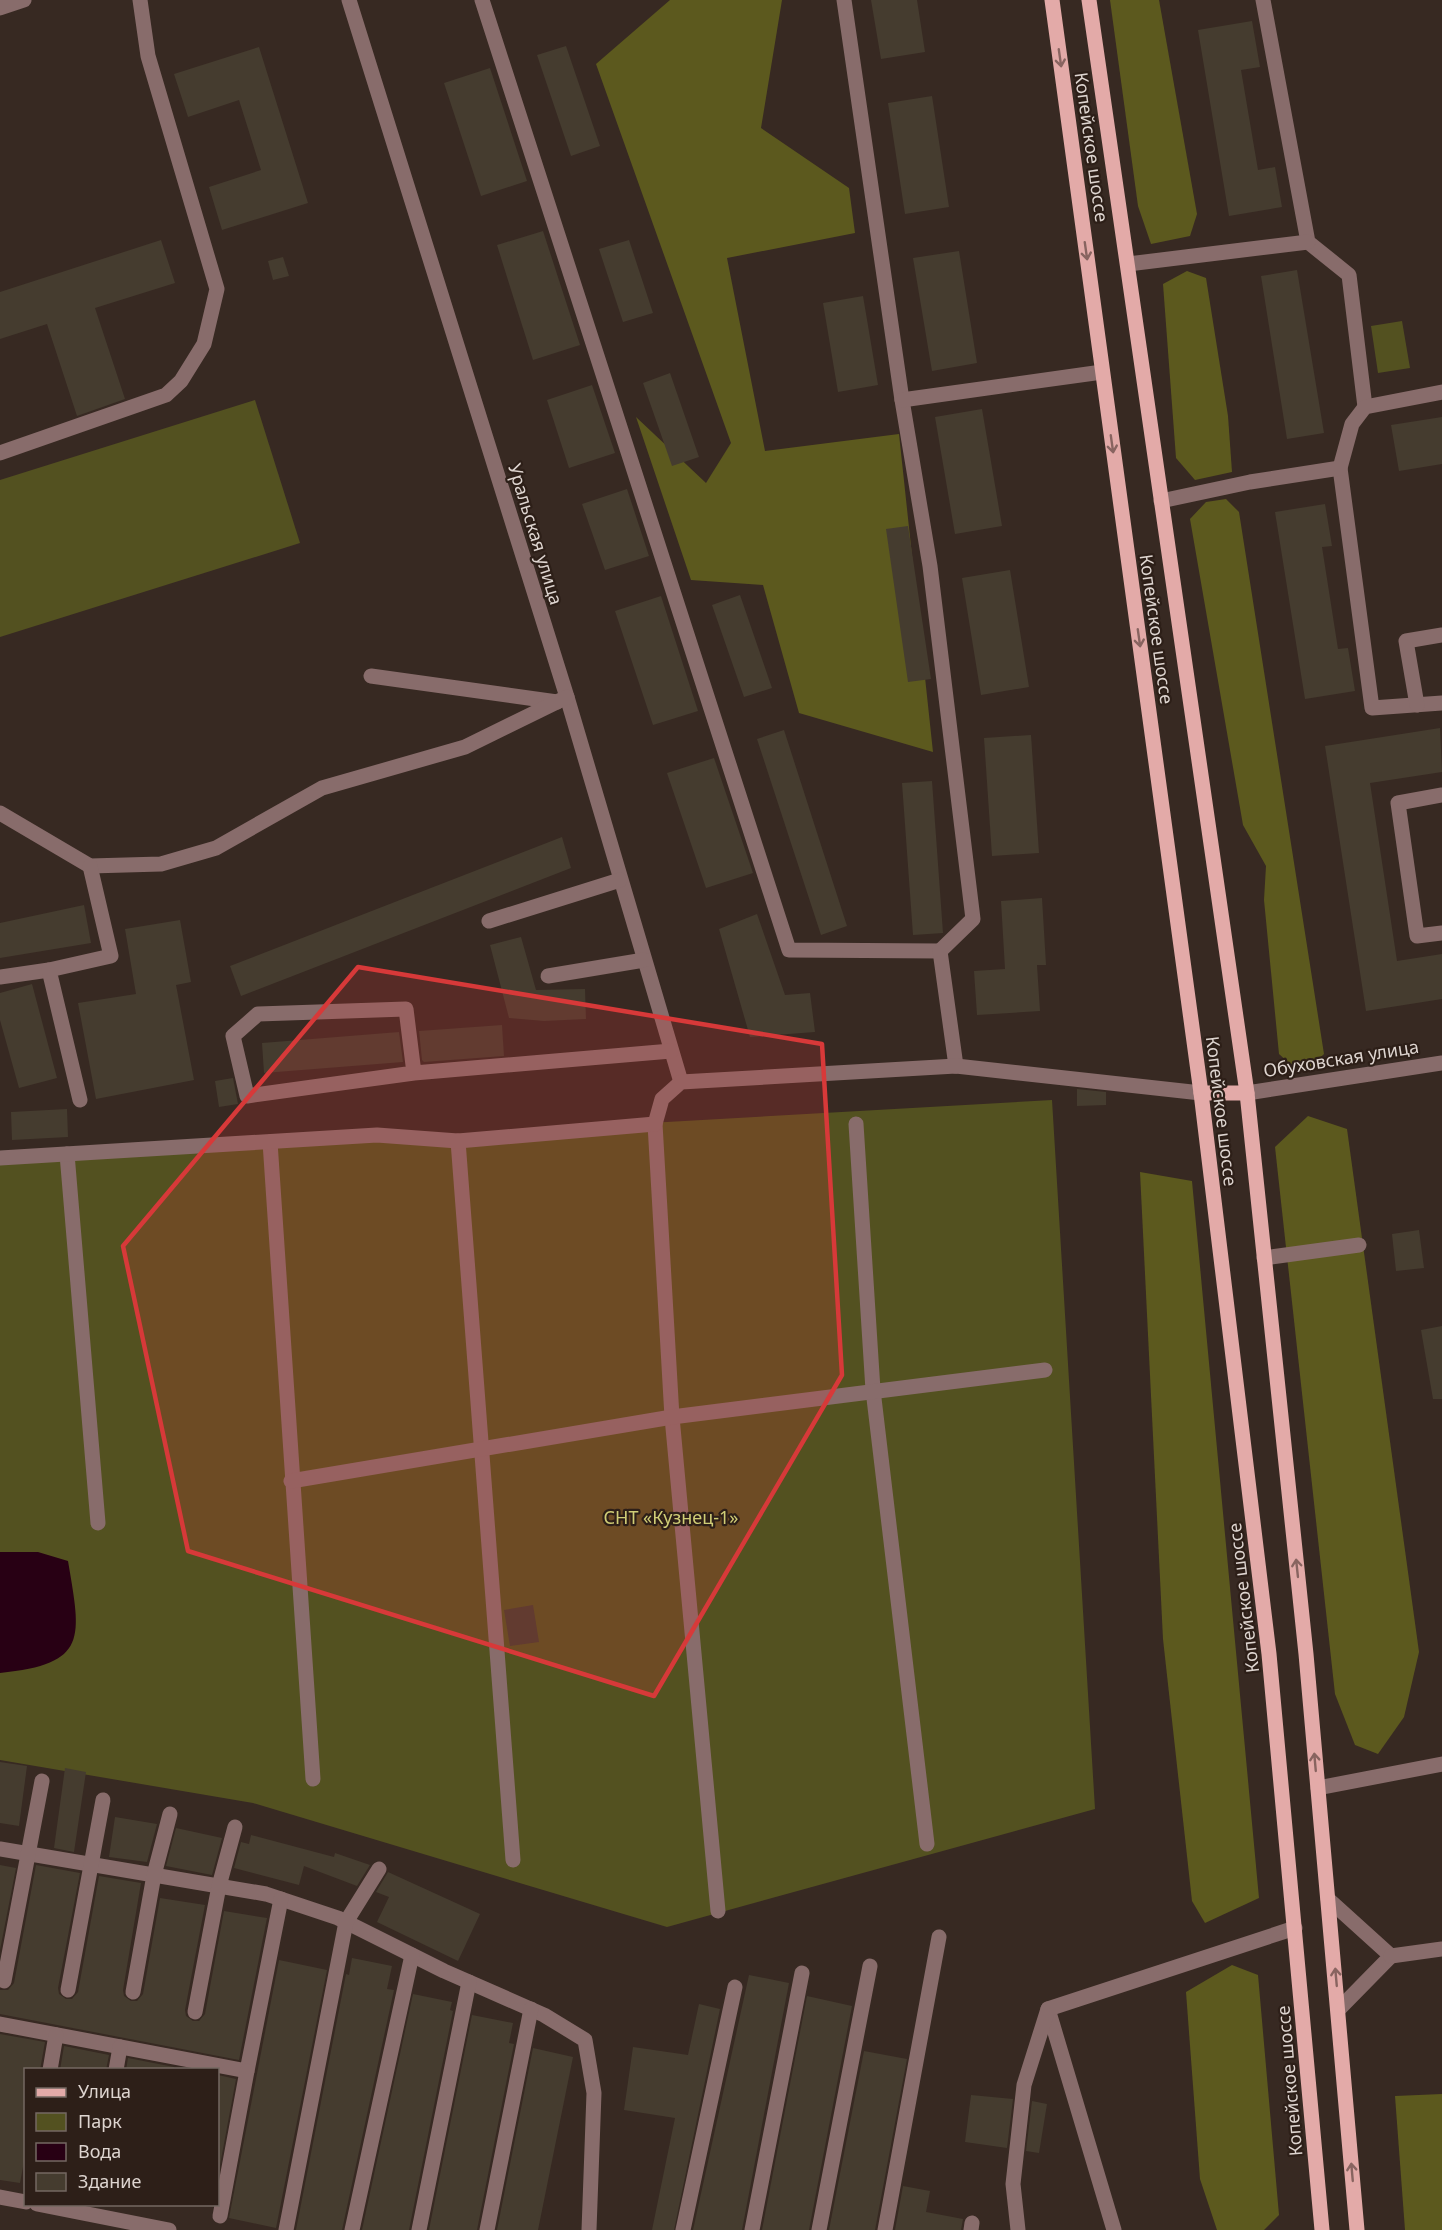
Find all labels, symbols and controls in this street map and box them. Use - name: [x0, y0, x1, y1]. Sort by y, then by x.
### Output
- one-way arrow: [1054, 48, 1065, 67]
- street label: Копейское шоссе: [1070, 71, 1114, 224]
- one-way arrow: [1081, 241, 1092, 261]
- one-way arrow: [1107, 434, 1118, 454]
- street label: Уральская улица: [503, 460, 569, 608]
- street label: Копейское шоссе: [1135, 553, 1179, 706]
- one-way arrow: [1133, 627, 1144, 647]
- street label: Обуховская улица: [1262, 1034, 1420, 1082]
- street label: Копейское шоссе: [1201, 1035, 1243, 1187]
- park label: СНТ «Кузнец-1»: [604, 1505, 739, 1529]
- street label: Копейское шоссе: [1222, 1522, 1264, 1674]
- one-way arrow: [1291, 1559, 1302, 1579]
- one-way arrow: [1310, 1753, 1321, 1773]
- one-way arrow: [1330, 1968, 1341, 1988]
- street label: Копейское шоссе: [1270, 2005, 1308, 2157]
- legend: [24, 2068, 219, 2206]
- text: Улица: [78, 2079, 131, 2103]
- text: Парк: [78, 2109, 122, 2133]
- text: Вода: [78, 2139, 121, 2163]
- one-way arrow: [1346, 2162, 1357, 2182]
- text: Здание: [78, 2169, 142, 2193]

